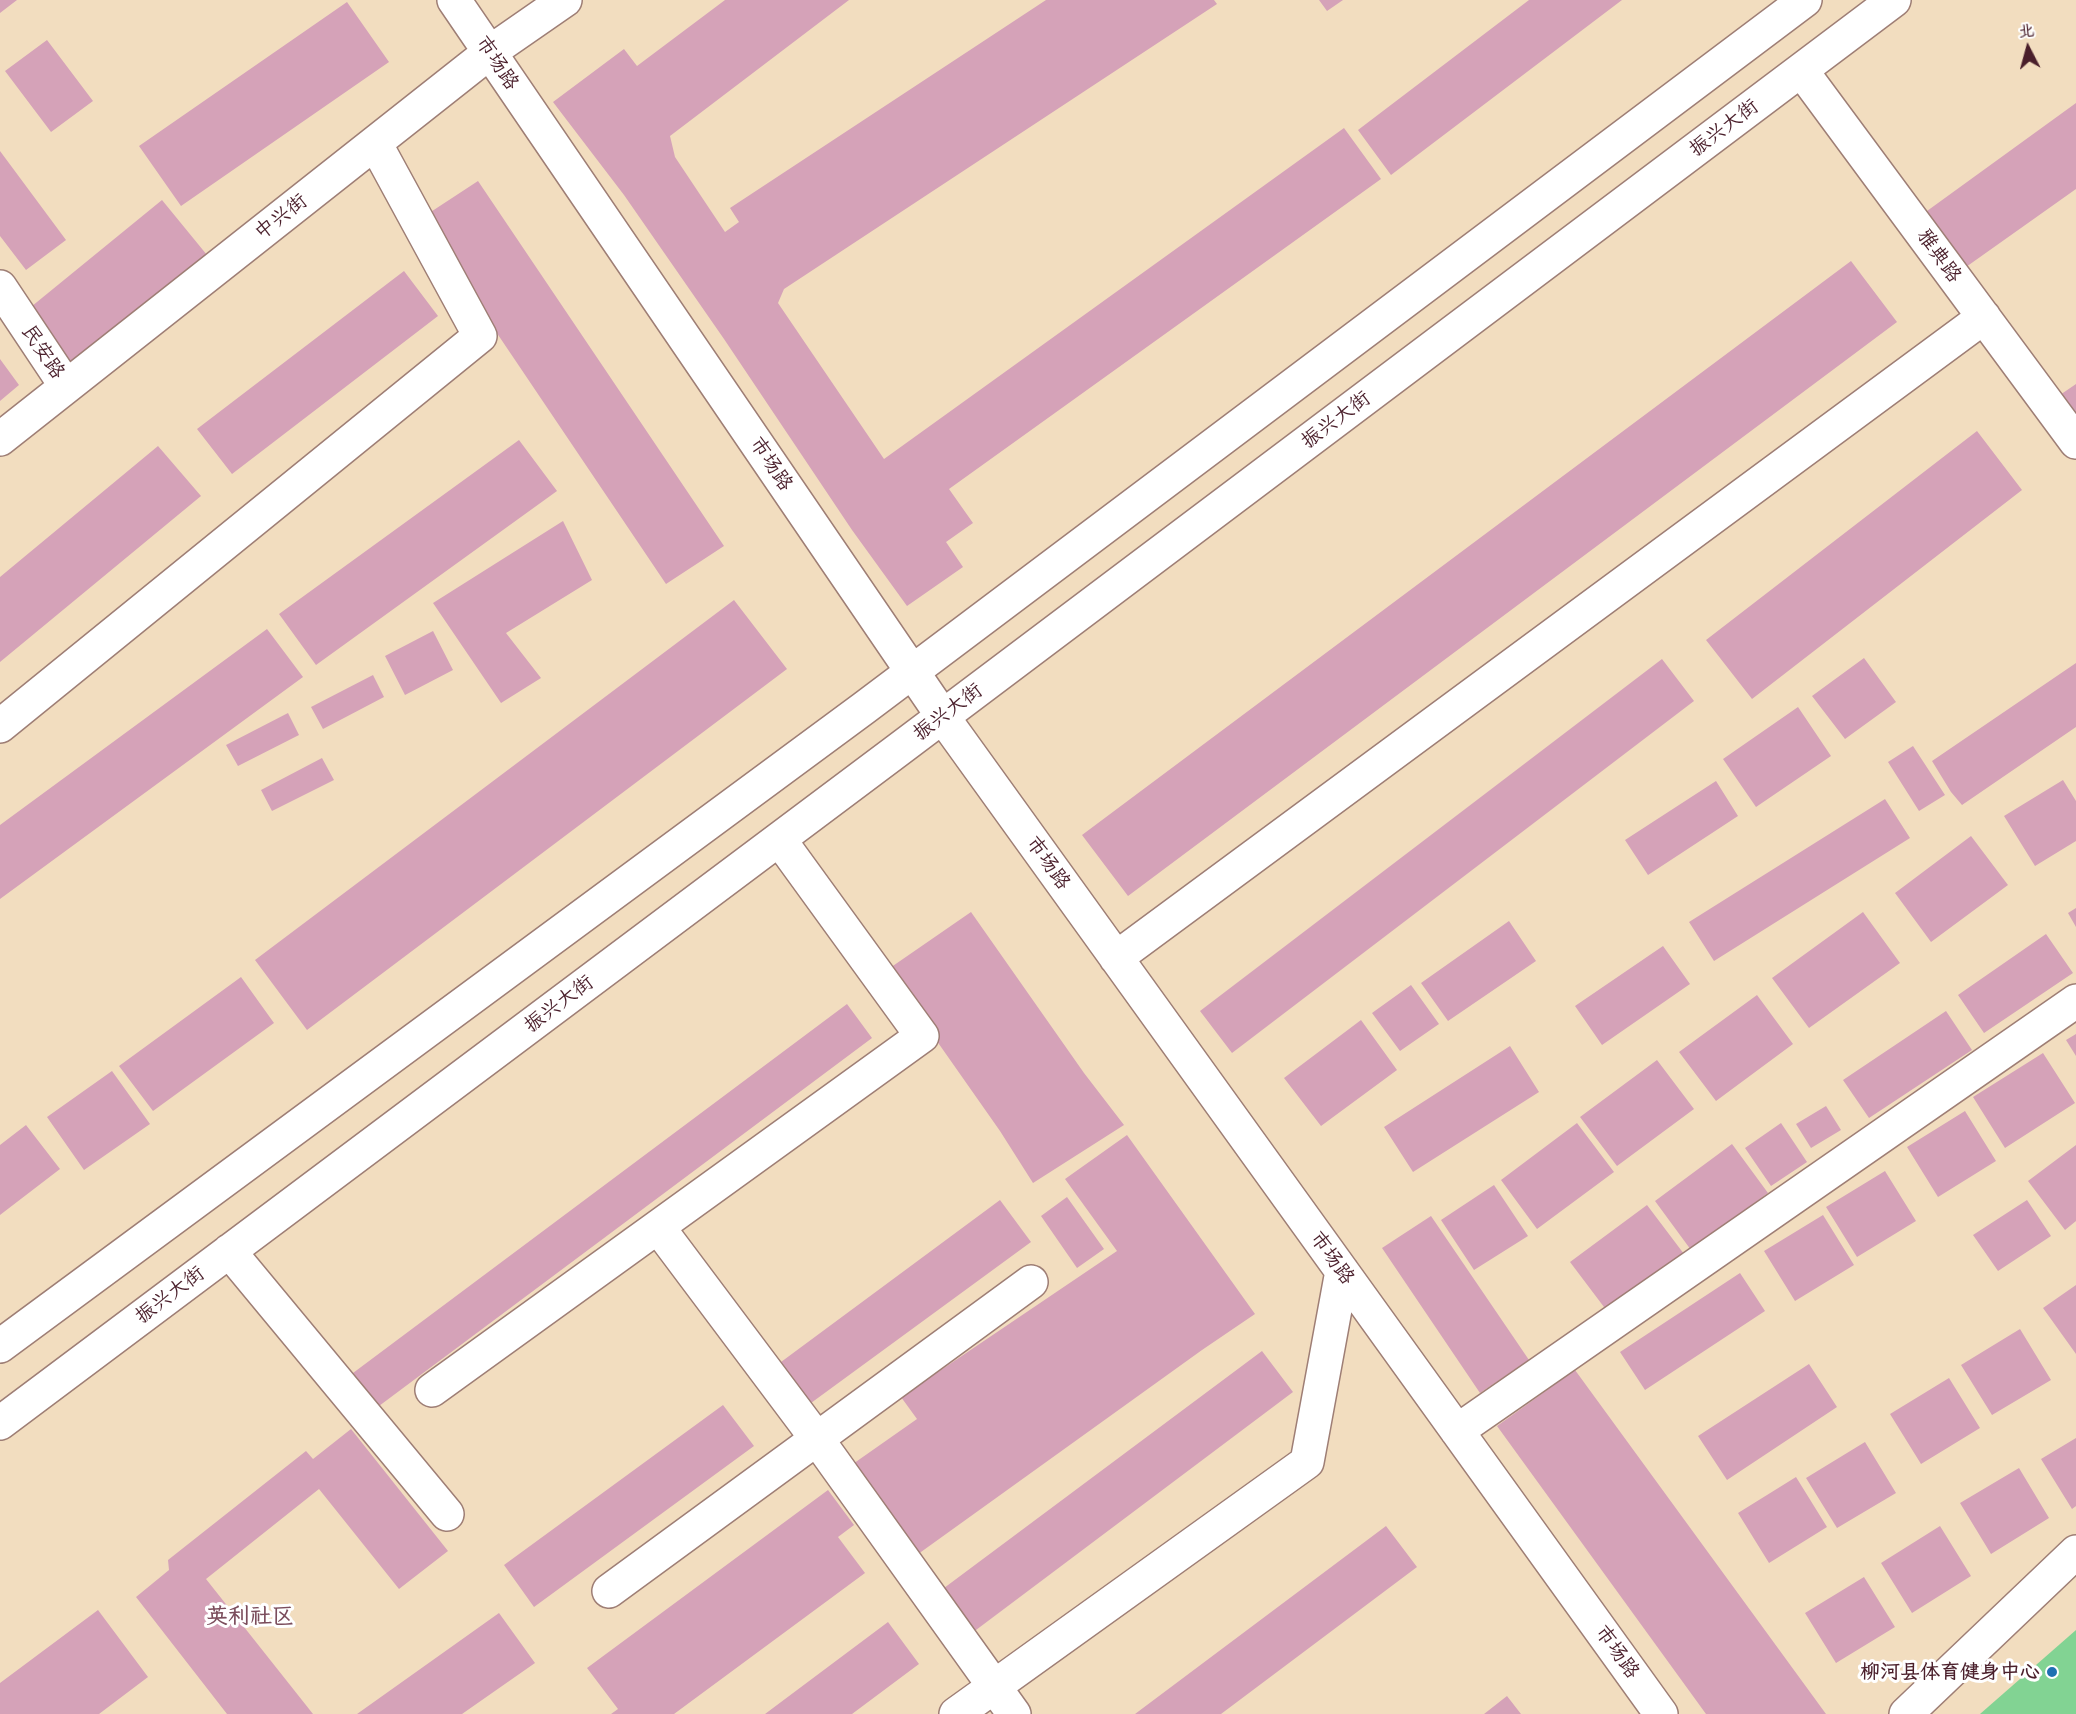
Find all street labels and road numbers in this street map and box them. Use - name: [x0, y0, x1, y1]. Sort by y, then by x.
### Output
- street label: 市场路: [470, 31, 524, 95]
- street label: 振兴大街: [1685, 94, 1763, 162]
- street label: 中兴街: [250, 189, 312, 245]
- street label: 雅典路: [1912, 225, 1966, 287]
- street label: 民安路: [16, 320, 70, 384]
- street label: 振兴大街: [1297, 386, 1375, 454]
- street label: 市场路: [744, 432, 798, 496]
- street label: 振兴大街: [909, 678, 987, 746]
- street label: 市场路: [1021, 832, 1075, 894]
- street label: 振兴大街: [520, 970, 598, 1038]
- street label: 市场路: [1305, 1227, 1359, 1289]
- street label: 振兴大街: [131, 1261, 209, 1329]
- street label: 市场路: [1590, 1621, 1644, 1683]

